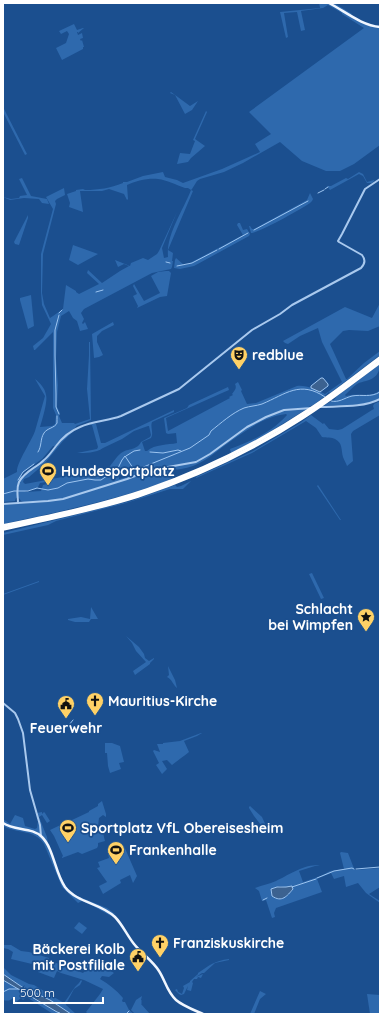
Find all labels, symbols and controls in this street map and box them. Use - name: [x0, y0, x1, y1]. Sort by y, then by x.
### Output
- theatre icon: redblue: [229, 345, 249, 370]
- place label: redblue: [252, 346, 304, 364]
- sports icon: Hundesportplatz: [38, 461, 58, 486]
- place label: Hundesportplatz: [61, 462, 175, 480]
- place label: Schlacht bei Wimpfen: [268, 600, 353, 634]
- place icon: Schlacht bei Wimpfen: [356, 607, 376, 632]
- church icon: Mauritius-Kirche: [85, 691, 105, 716]
- place label: Mauritius-Kirche: [108, 692, 217, 710]
- public building icon: Feuerwehr: [56, 694, 76, 719]
- place label: Feuerwehr: [30, 719, 102, 737]
- sports icon: Sportplatz VfL Obereisesheim: [58, 818, 78, 843]
- place label: Sportplatz VfL Obereisesheim: [81, 819, 283, 837]
- sports icon: Frankenhalle: [106, 840, 126, 865]
- place label: Frankenhalle: [129, 841, 217, 859]
- church icon: Franziskuskirche: [150, 933, 170, 958]
- place label: Franziskuskirche: [173, 934, 284, 952]
- place label: Bäckerei Kolb mit Postfiliale: [32, 940, 125, 974]
- public building icon: Bäckerei Kolb mit Postfiliale: [128, 947, 148, 972]
- scale bar: [14, 979, 103, 1005]
- text: 500 m: [20, 985, 55, 1000]

